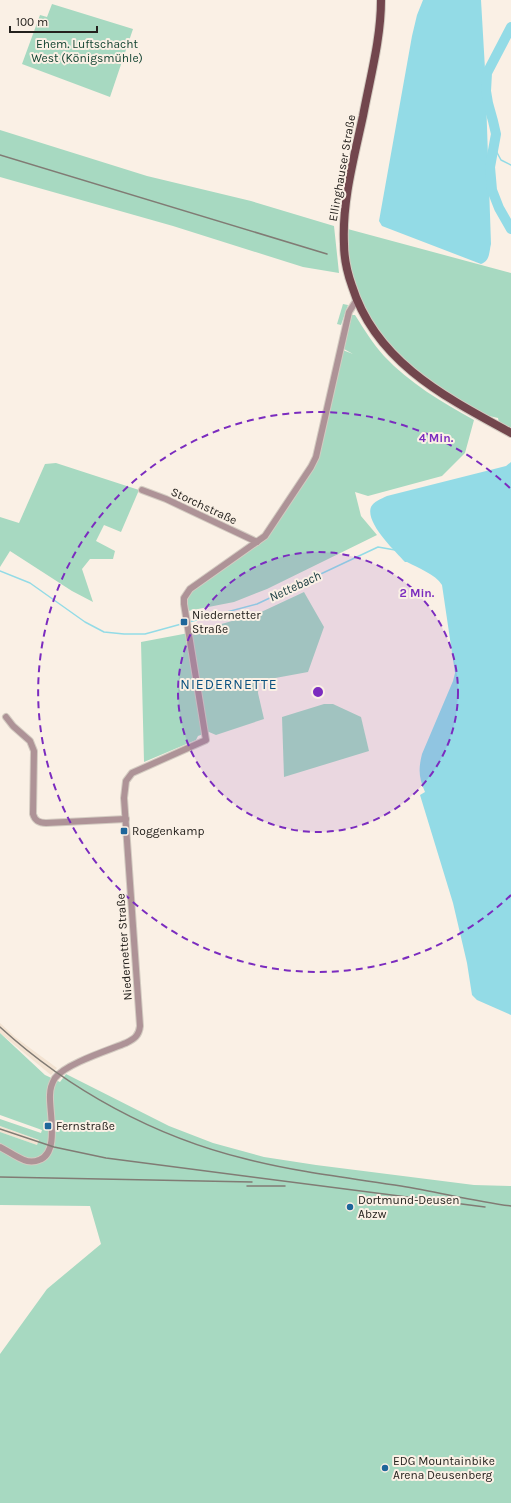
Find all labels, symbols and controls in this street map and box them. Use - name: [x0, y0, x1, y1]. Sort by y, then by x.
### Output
- scale bar: [10, 8, 97, 34]
- text: 100 m: [16, 15, 48, 29]
- park label: Ehem. Luftschacht West (Königsmühle): [31, 37, 143, 65]
- street label: Ellinghauser Straße: [326, 114, 358, 222]
- text: 4 Min.: [419, 431, 454, 445]
- street label: Storchstraße: [169, 485, 239, 527]
- water label: Nettebach: [267, 568, 323, 604]
- text: 2 Min.: [400, 586, 435, 600]
- place label: Niedernetter Straße: [192, 608, 261, 636]
- marker: Niedernetter Straße: [179, 617, 189, 627]
- district label: NIEDERNETTE: [180, 676, 278, 693]
- centre of rings: [311, 685, 325, 699]
- place label: Roggenkamp: [132, 824, 204, 838]
- marker: Roggenkamp: [119, 826, 129, 836]
- street label: Niedernetter Straße: [113, 893, 135, 1001]
- place label: Fernstraße: [56, 1119, 115, 1133]
- marker: Fernstraße: [43, 1121, 53, 1131]
- place label: Dortmund-Deusen Abzw: [358, 1193, 459, 1221]
- marker: Dortmund-Deusen Abzw: [345, 1202, 355, 1212]
- place label: EDG Mountainbike Arena Deusenberg: [393, 1454, 495, 1482]
- marker: EDG Mountainbike Arena Deusenberg: [380, 1463, 390, 1473]

